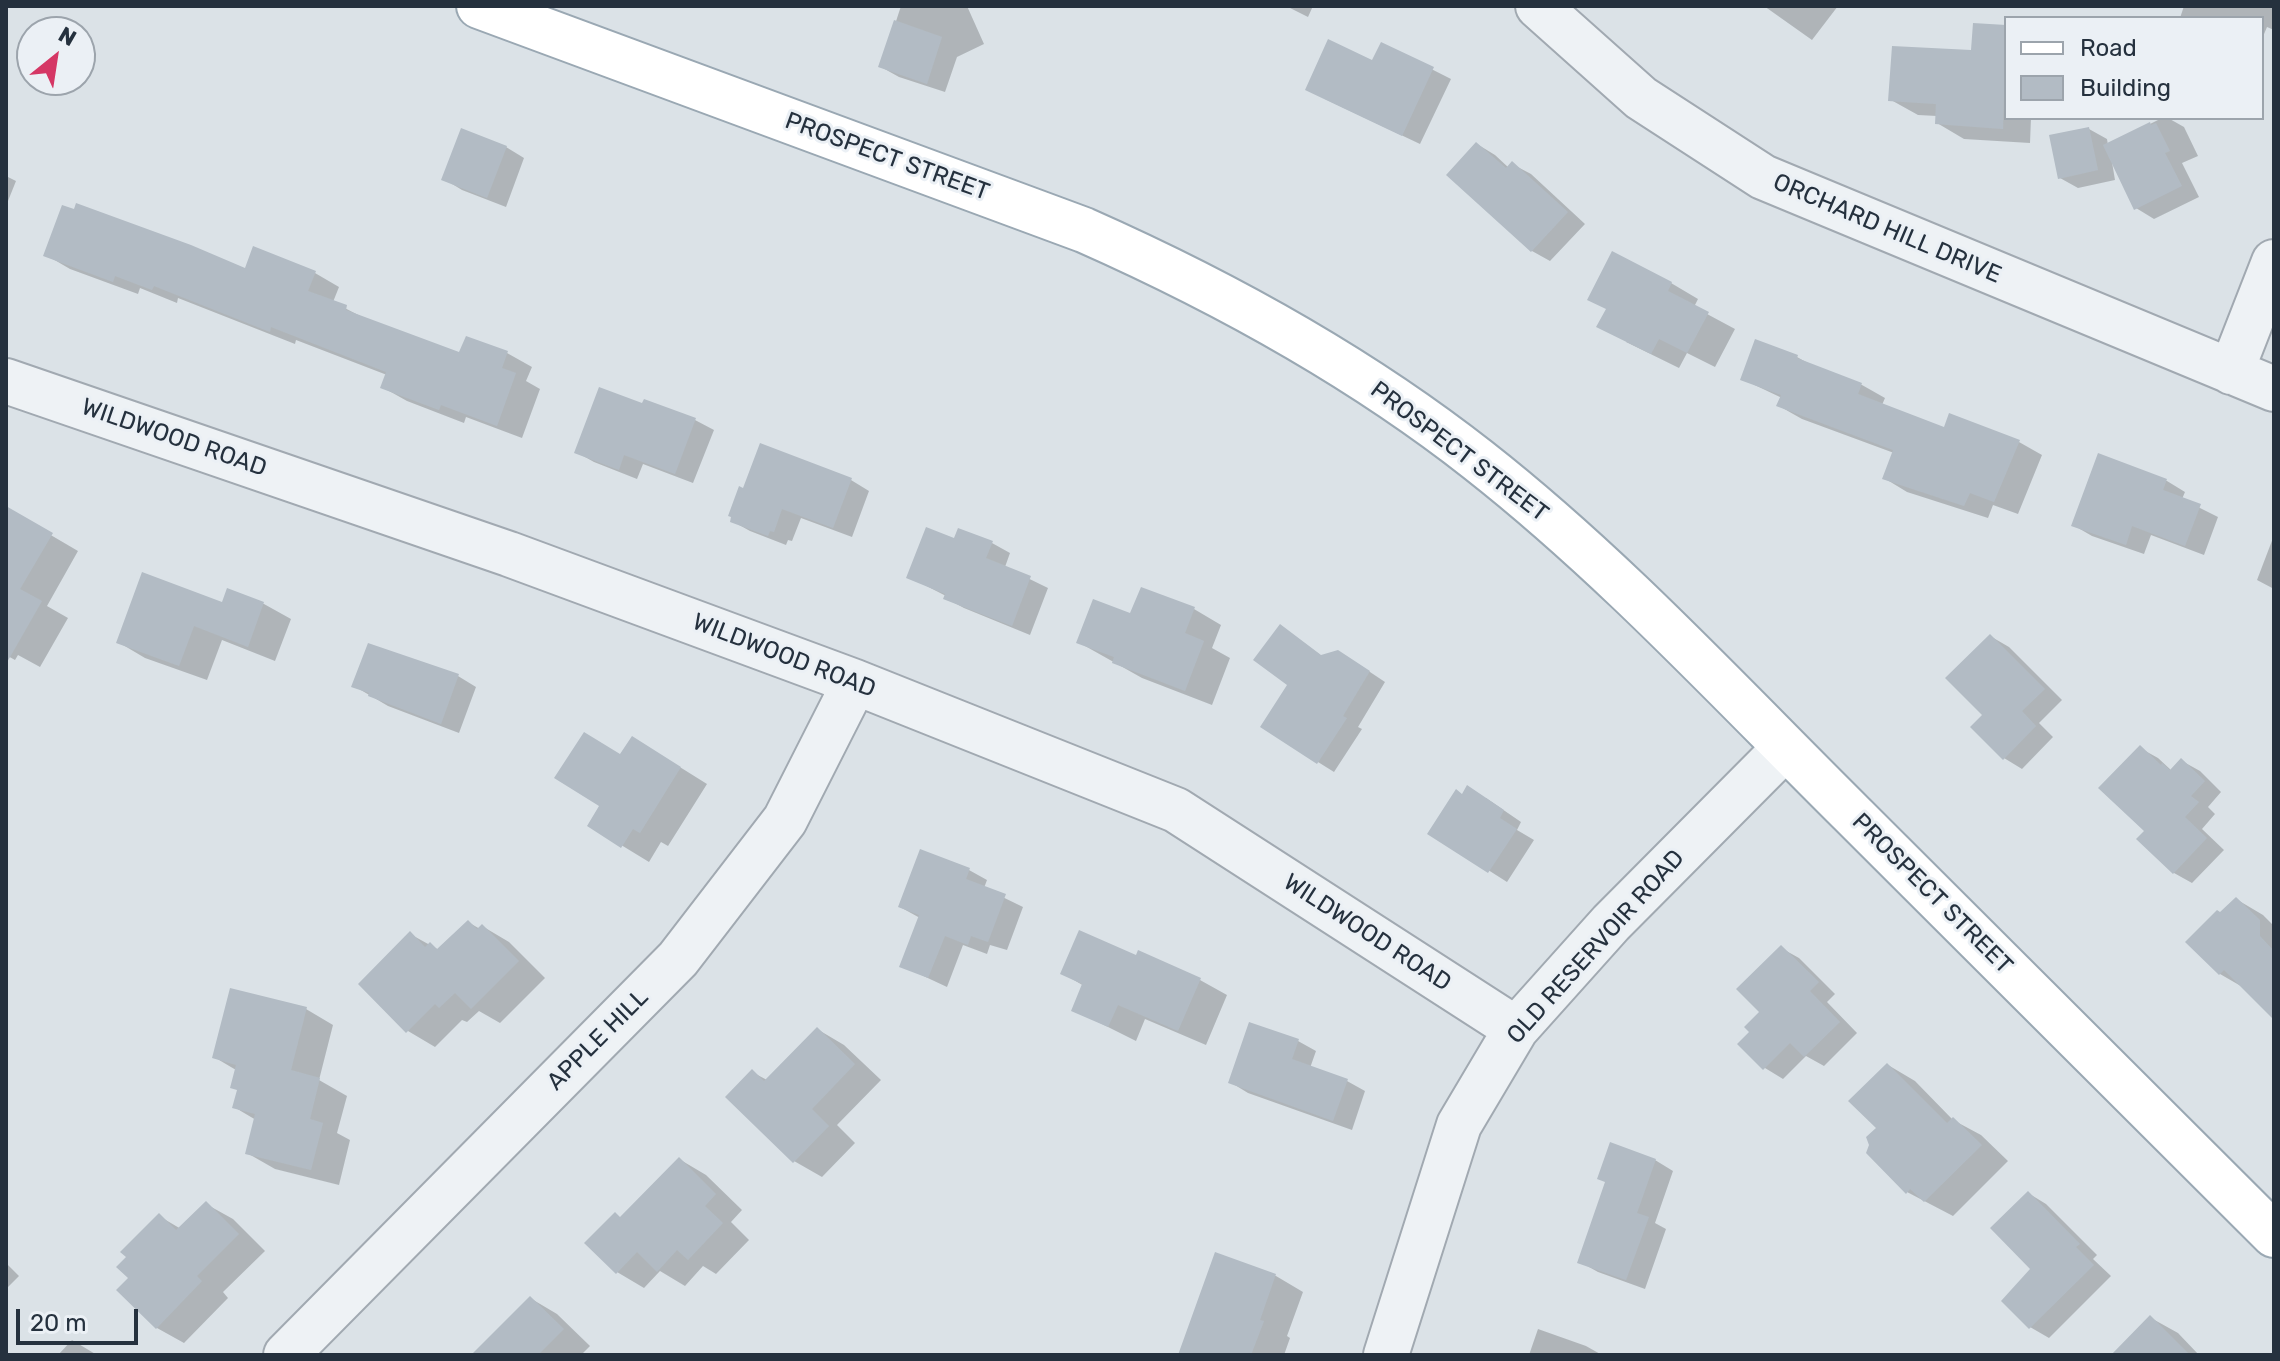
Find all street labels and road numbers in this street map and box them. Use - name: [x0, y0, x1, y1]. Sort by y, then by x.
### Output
- street label: PROSPECT STREET: [781, 107, 993, 207]
- street label: ORCHARD HILL DRIVE: [1769, 168, 2005, 290]
- street label: PROSPECT STREET: [1364, 376, 1554, 528]
- street label: WILDWOOD ROAD: [78, 393, 270, 483]
- street label: WILDWOOD ROAD: [688, 608, 880, 704]
- street label: PROSPECT STREET: [1846, 808, 2018, 980]
- street label: OLD RESERVOIR ROAD: [1501, 844, 1691, 1050]
- street label: WILDWOOD ROAD: [1278, 868, 1456, 998]
- street label: APPLE HILL: [541, 983, 655, 1097]

